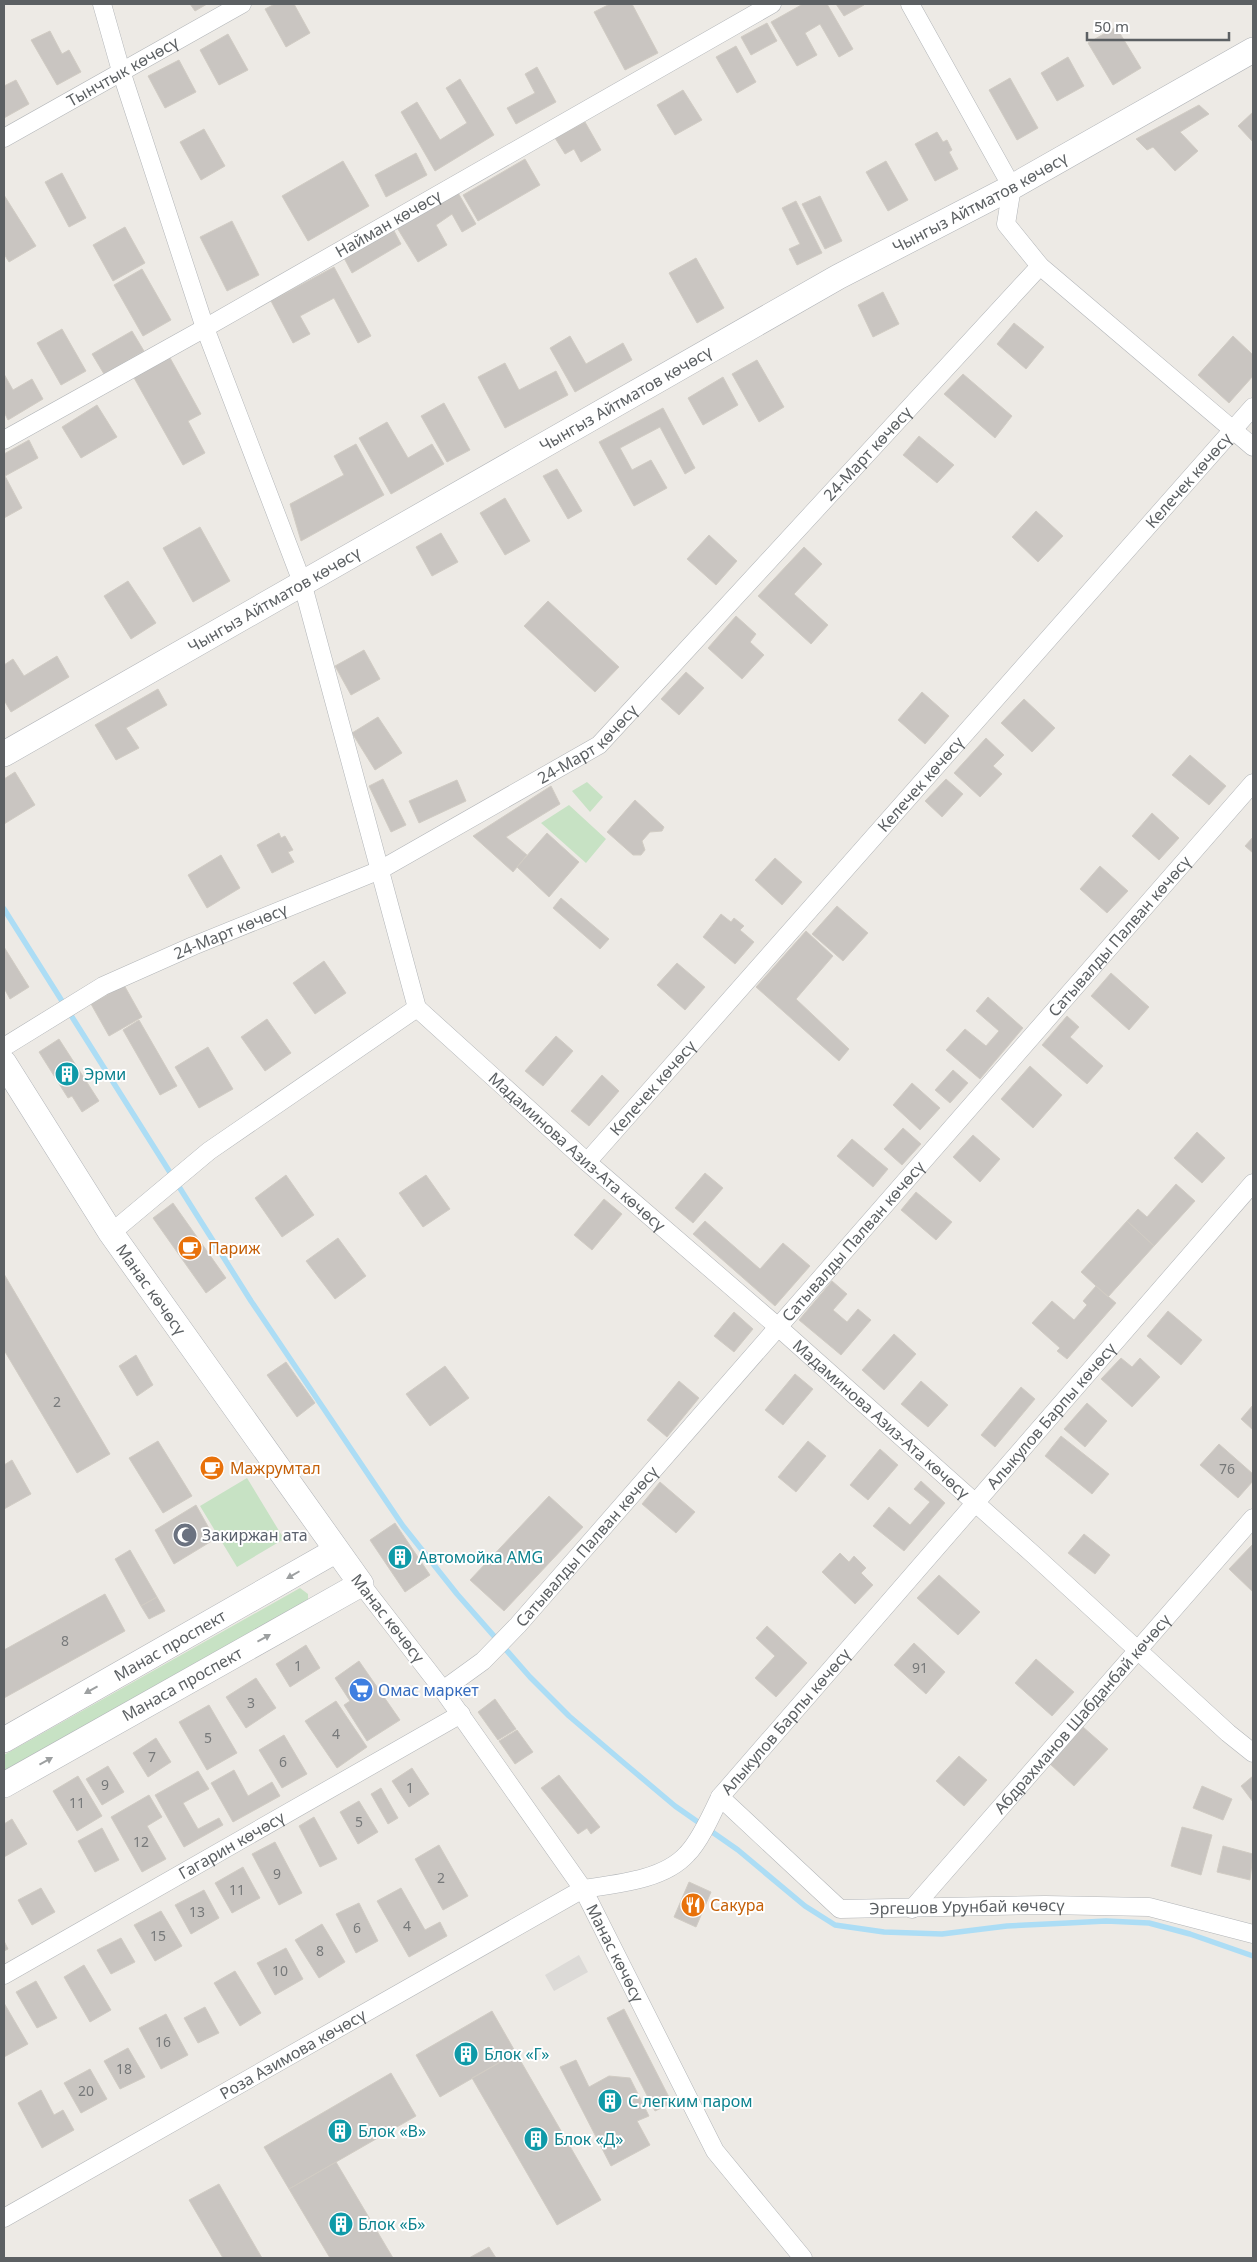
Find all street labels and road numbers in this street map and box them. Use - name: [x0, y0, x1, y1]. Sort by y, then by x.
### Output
- street label: Тынчтык көчөсү: [63, 31, 183, 112]
- street label: Чынгыз Айтматов көчөсү: [888, 146, 1072, 258]
- street label: Найман көчөсү: [331, 184, 446, 262]
- street label: Чынгыз Айтматов көчөсү: [535, 340, 717, 457]
- street label: 24-Март көчөсү: [818, 401, 917, 505]
- street label: Келечек көчөсү: [1140, 427, 1237, 533]
- street label: Чынгыз Айтматов көчөсү: [184, 541, 365, 658]
- street label: 24-Март көчөсү: [533, 699, 643, 789]
- street label: Келечек көчөсү: [872, 731, 969, 836]
- street label: Сатывалды Палван көчөсү: [1043, 850, 1196, 1021]
- street label: 24-Март көчөсү: [170, 898, 291, 964]
- street label: Келечек көчөсү: [604, 1035, 701, 1140]
- street label: Мадаминова Азиз-Ата көчөсү: [484, 1067, 671, 1237]
- street label: Сатывалды Палван көчөсү: [777, 1155, 930, 1326]
- street label: Манас көчөсү: [111, 1239, 192, 1340]
- street label: Мадаминова Азиз-Ата көчөсү: [788, 1334, 975, 1504]
- street label: Алыкулов Барпы көчөсү: [981, 1337, 1121, 1493]
- street label: Сатывалды Палван көчөсү: [510, 1461, 664, 1632]
- street label: Манас көчөсү: [346, 1569, 430, 1668]
- street label: Манас проспект: [110, 1604, 230, 1686]
- street label: Абдрахманов Шабданбай көчөсү: [989, 1609, 1176, 1818]
- street label: Манаса проспект: [118, 1642, 247, 1726]
- street label: Алыкулов Барпы көчөсү: [716, 1643, 856, 1799]
- street label: Гагарин көчөсү: [174, 1806, 289, 1884]
- street label: Эргешов Урунбай көчөсү: [869, 1894, 1065, 1919]
- street label: Манас көчөсү: [581, 1900, 650, 2007]
- street label: Роза Азимова көчөсү: [216, 2003, 370, 2104]

